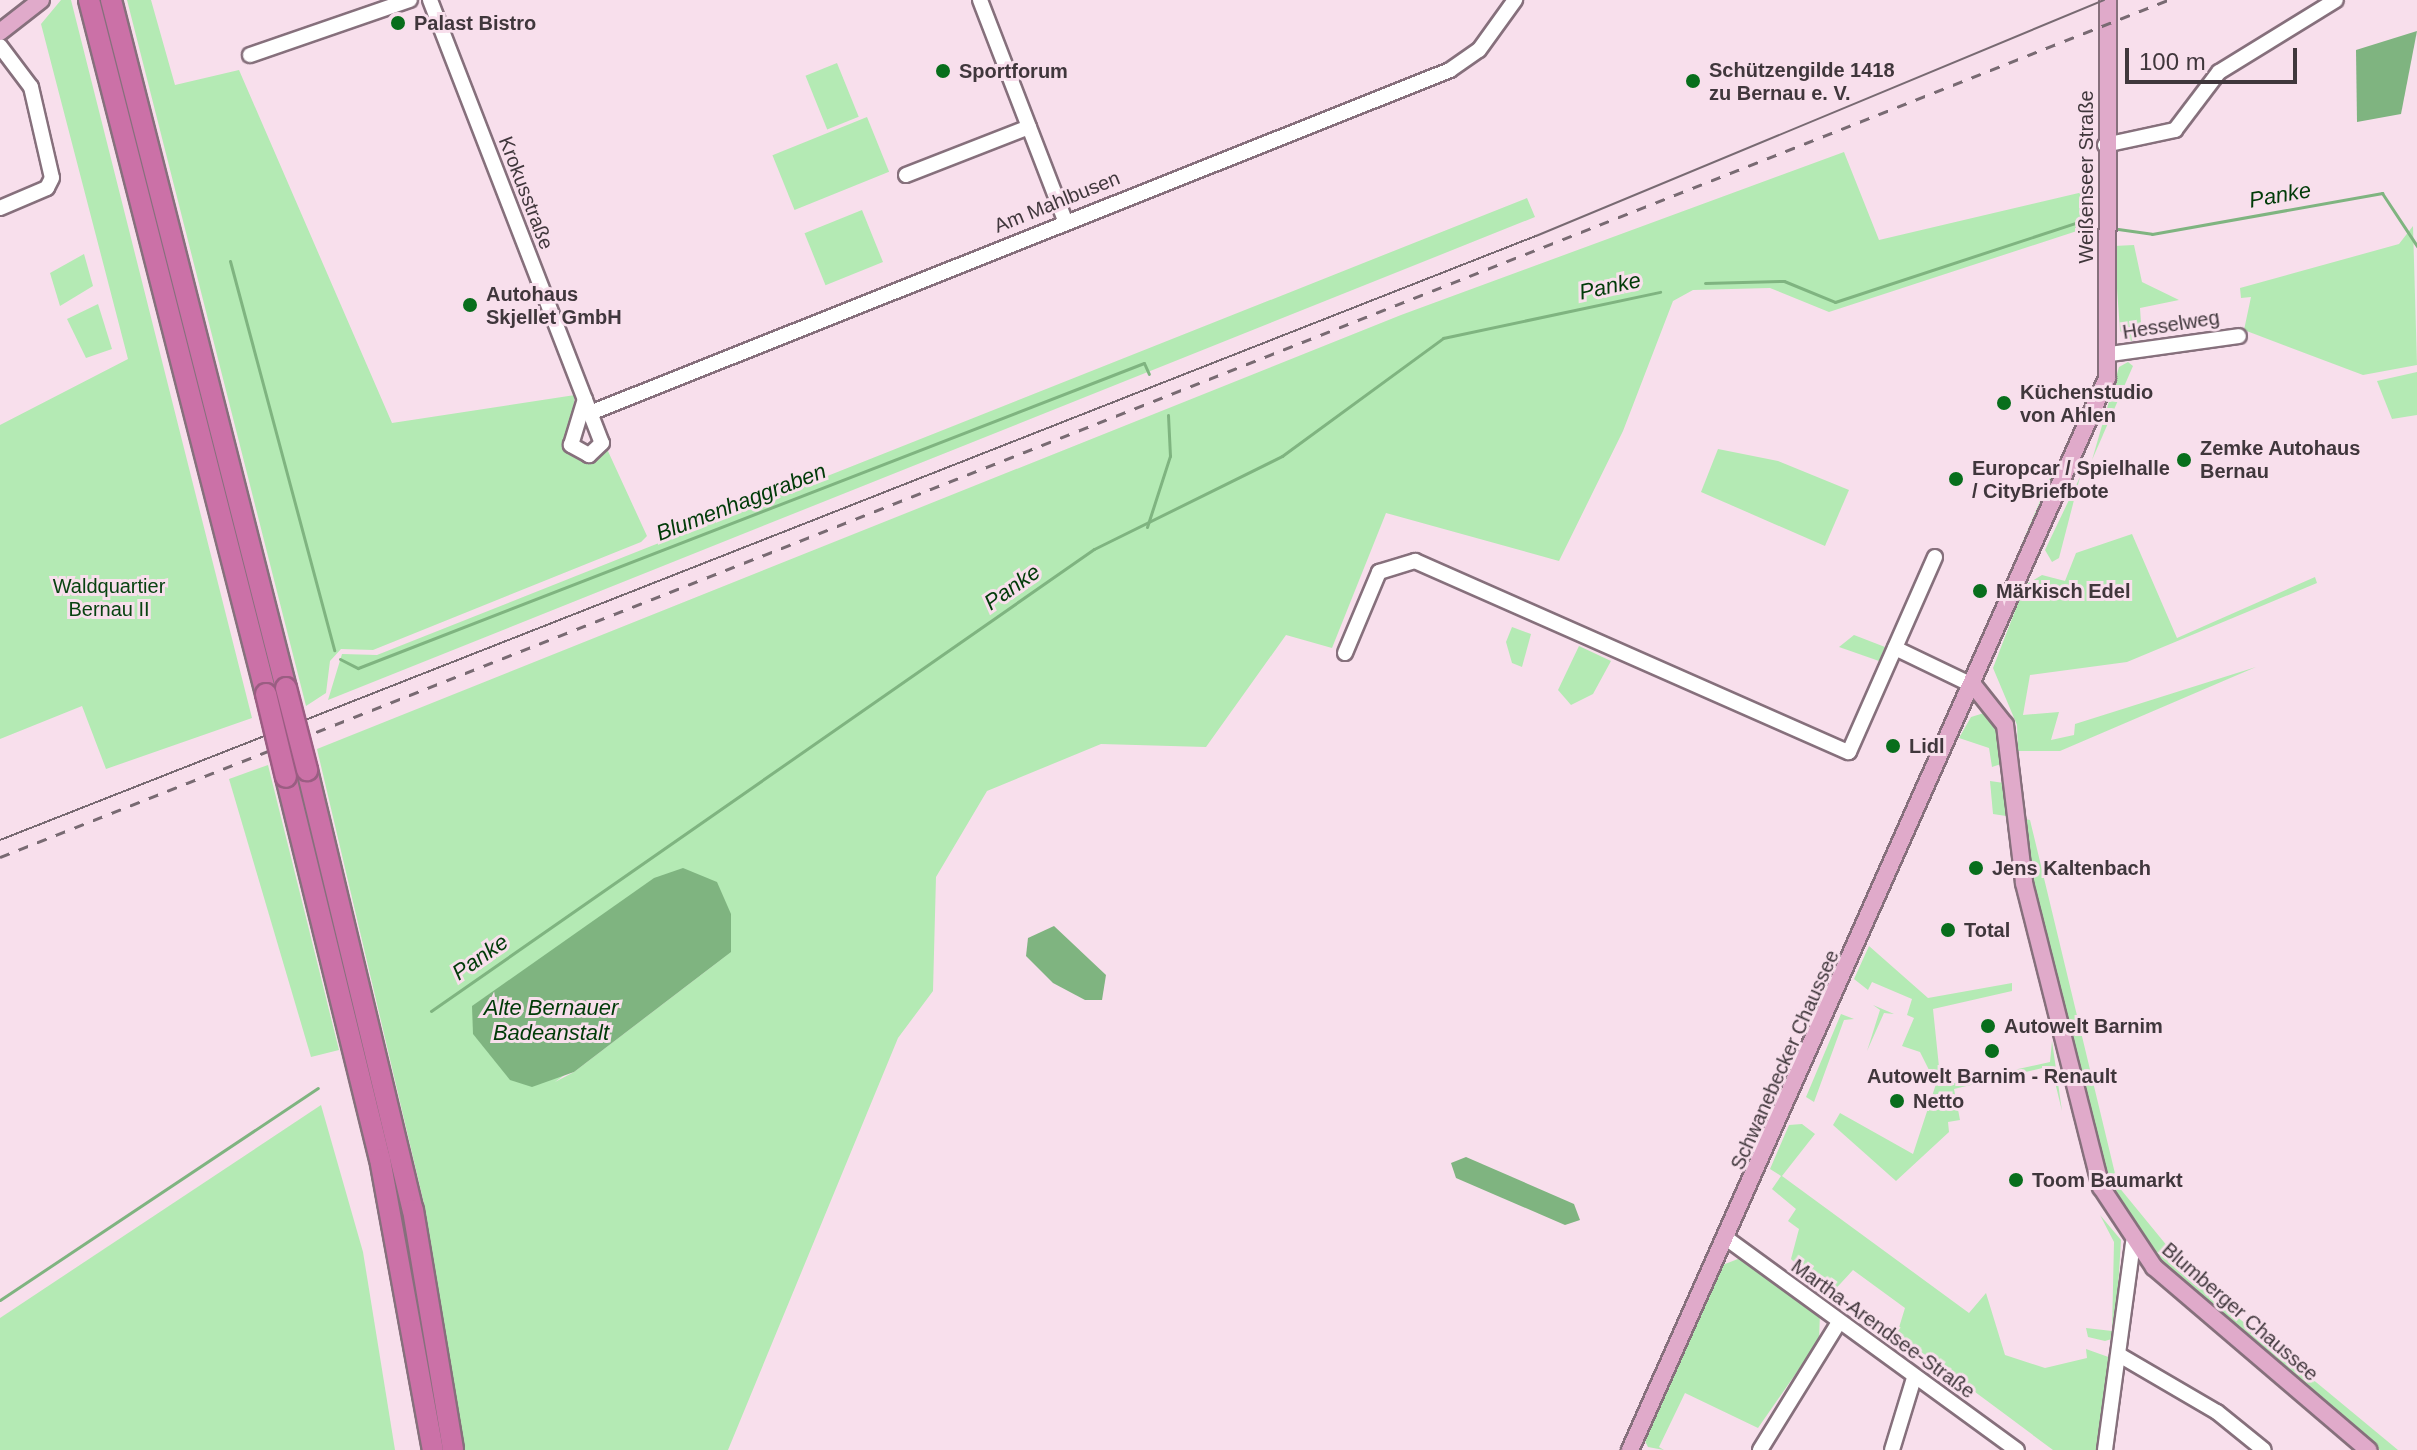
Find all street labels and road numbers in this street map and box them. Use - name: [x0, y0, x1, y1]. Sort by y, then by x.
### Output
- street label: Weißenseer Straße: [2074, 90, 2098, 264]
- street label: Krokusstraße: [493, 133, 559, 253]
- street label: Am Mahlbusen: [991, 166, 1123, 238]
- street label: Hesselweg: [2121, 305, 2221, 345]
- street label: Schwanebecker Chaussee: [1726, 946, 1844, 1174]
- street label: Blumberger Chaussee: [2157, 1238, 2323, 1386]
- street label: Martha-Arendsee-Straße: [1786, 1254, 1980, 1404]

